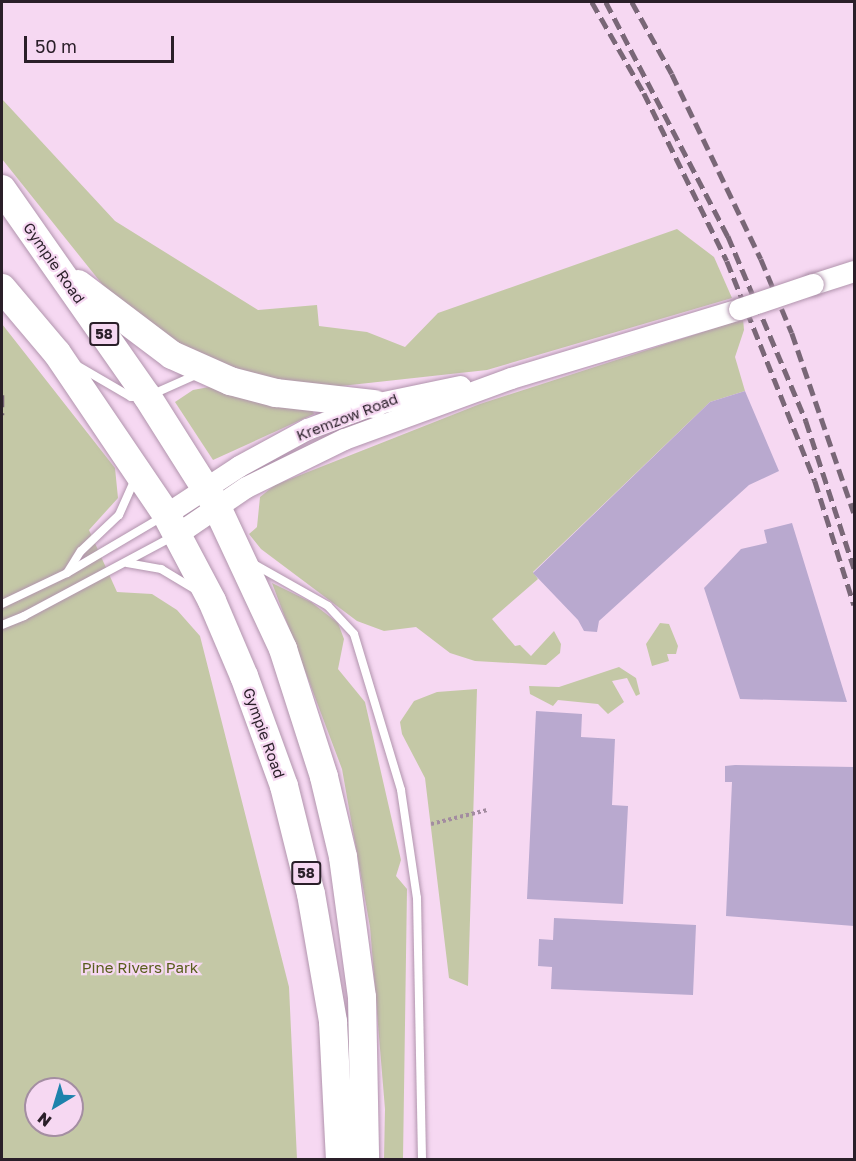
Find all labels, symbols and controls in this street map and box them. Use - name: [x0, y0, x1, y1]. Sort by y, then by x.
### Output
- scale bar: [27, 24, 177, 62]
- text: 50 m: [35, 35, 77, 57]
- street label: Gympie Road: [19, 219, 89, 307]
- road number: 58: [89, 323, 119, 345]
- street label: Kremzow Road: [294, 389, 400, 445]
- street label: Gympie Road: [239, 685, 289, 781]
- road number: 58: [291, 862, 321, 884]
- park label: Pine Rivers Park: [82, 959, 198, 977]
- north arrow: [24, 1077, 84, 1137]
- text: N: [33, 1108, 55, 1131]

